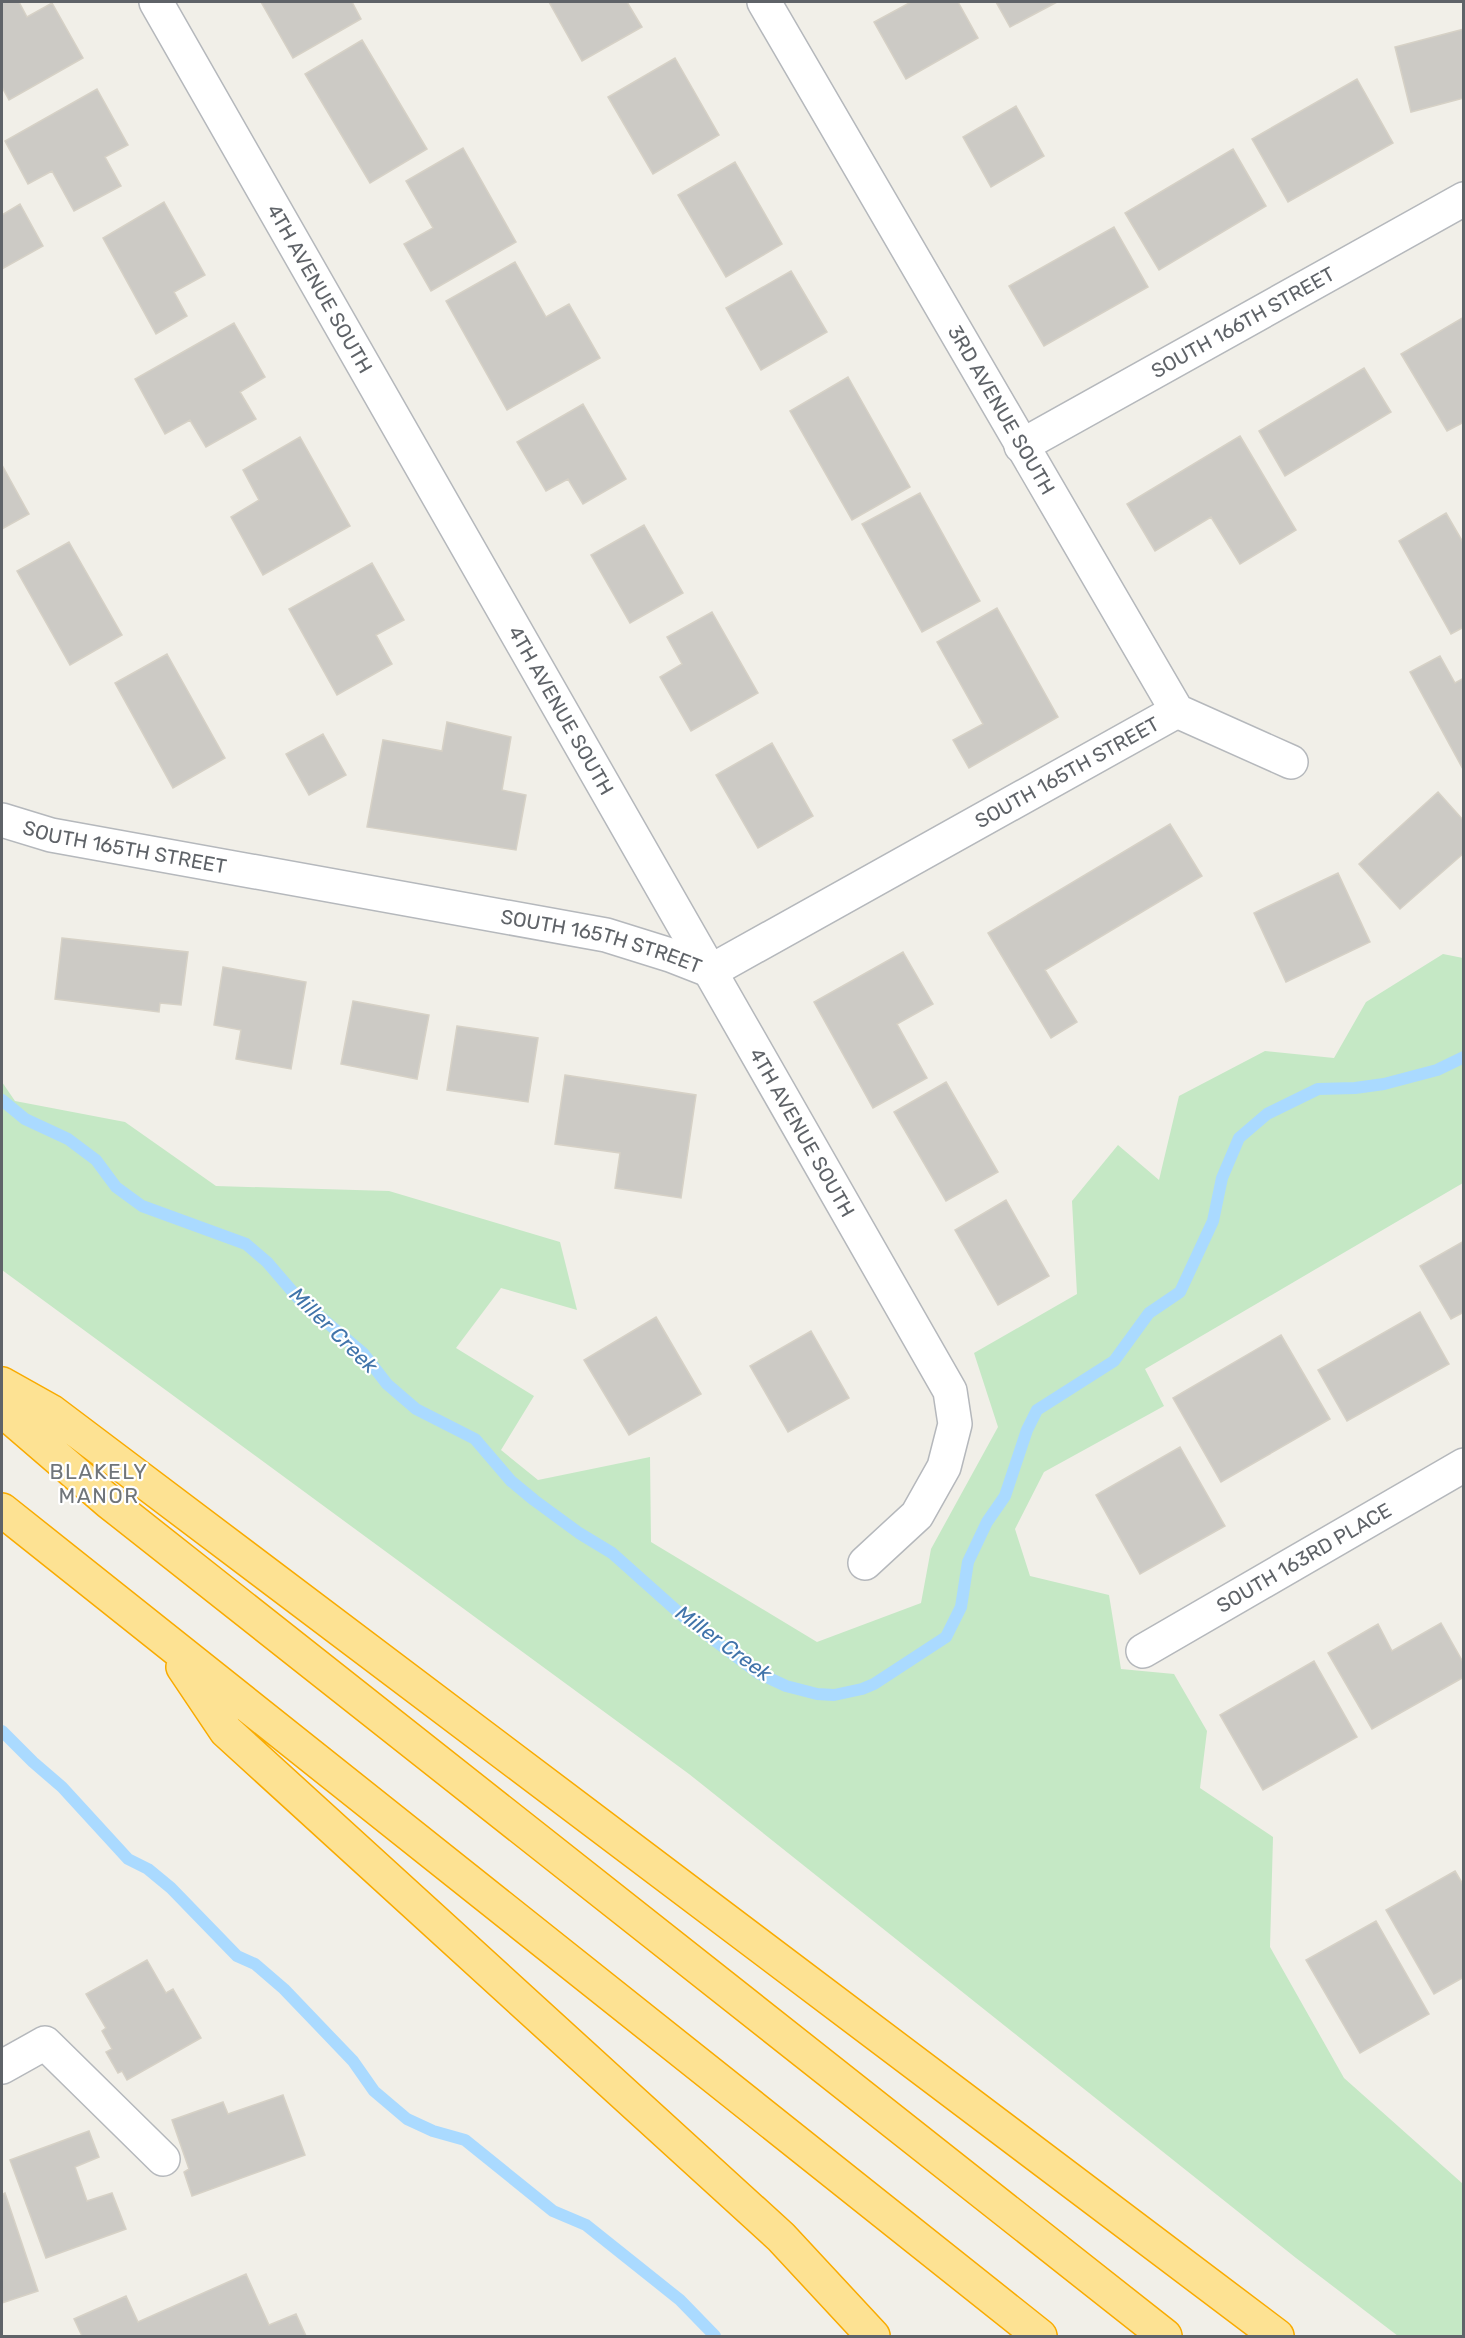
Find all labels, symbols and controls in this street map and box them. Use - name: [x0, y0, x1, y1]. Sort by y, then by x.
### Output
- street label: 4TH AVENUE SOUTH: [262, 200, 378, 377]
- street label: SOUTH 166TH STREET: [1147, 261, 1339, 383]
- street label: 3RD AVENUE SOUTH: [943, 321, 1060, 499]
- street label: 4TH AVENUE SOUTH: [503, 622, 619, 799]
- street label: SOUTH 165TH STREET: [971, 711, 1164, 833]
- street label: SOUTH 165TH STREET: [20, 815, 229, 878]
- street label: SOUTH 165TH STREET: [499, 904, 706, 978]
- street label: 4TH AVENUE SOUTH: [744, 1044, 860, 1221]
- water label: Miller Creek: [285, 1282, 384, 1379]
- district label: BLAKELY MANOR: [50, 1459, 148, 1508]
- street label: SOUTH 163RD PLACE: [1212, 1498, 1396, 1618]
- water label: Miller Creek: [671, 1600, 778, 1687]

